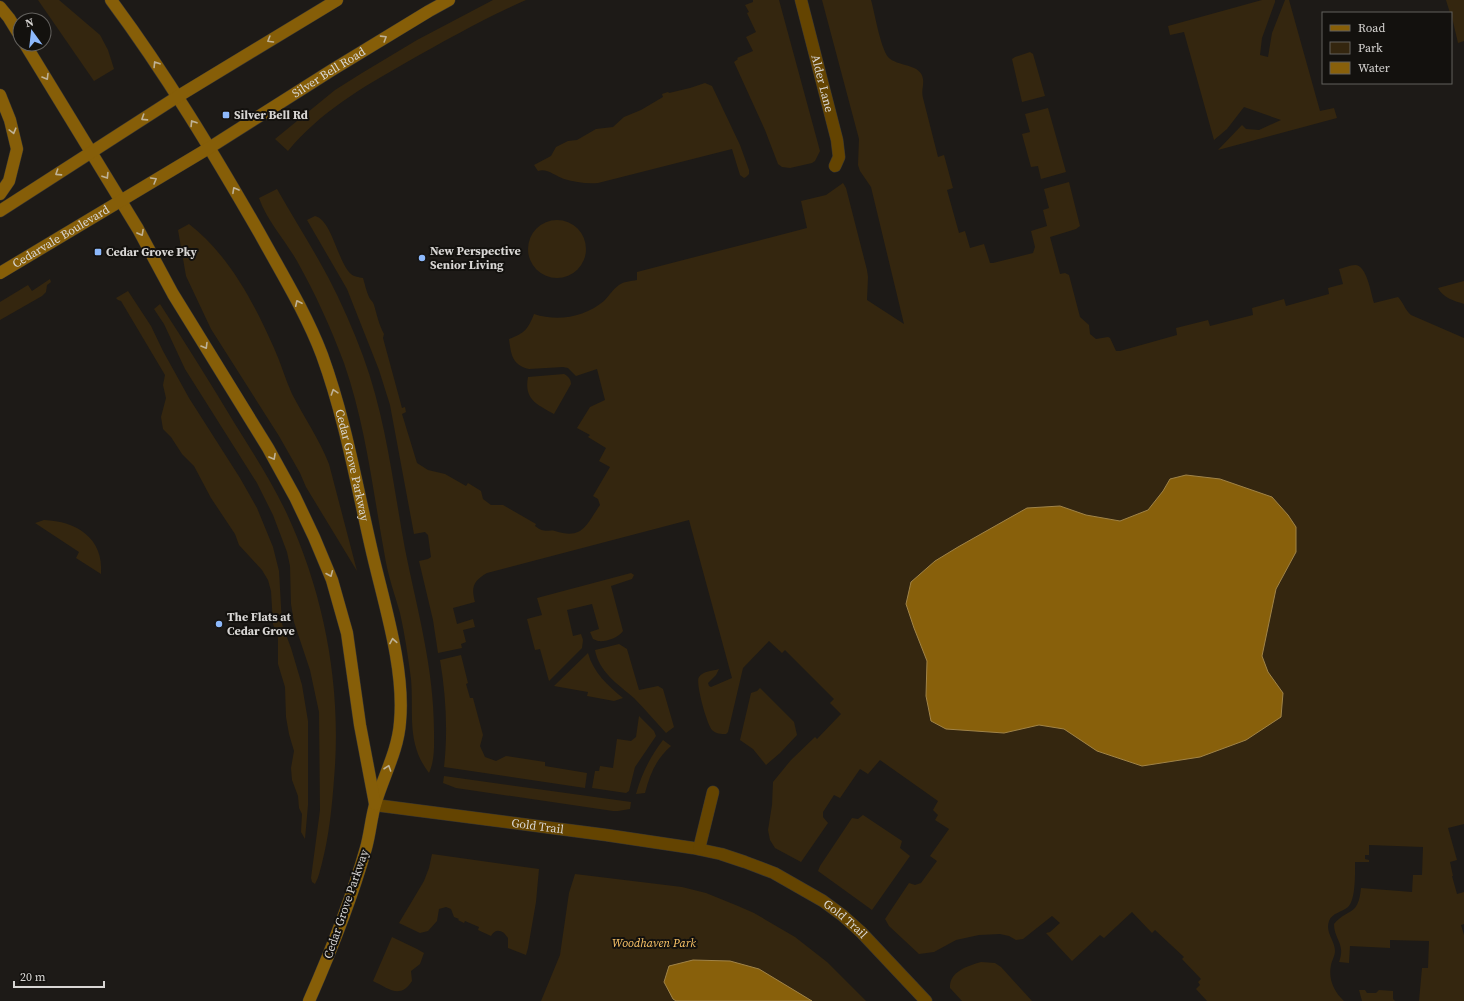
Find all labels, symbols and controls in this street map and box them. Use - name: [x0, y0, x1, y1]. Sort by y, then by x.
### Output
- north arrow: [12, 12, 52, 52]
- legend: [1322, 12, 1452, 84]
- text: N: [24, 15, 35, 31]
- text: Road: [1358, 20, 1385, 36]
- one-way arrow: [267, 36, 274, 43]
- one-way arrow: [380, 36, 387, 43]
- text: Park: [1358, 40, 1383, 56]
- street label: Silver Bell Road: [289, 43, 369, 101]
- street label: Alder Lane: [807, 53, 838, 114]
- text: Water: [1358, 60, 1390, 76]
- one-way arrow: [153, 61, 160, 68]
- one-way arrow: [41, 73, 49, 80]
- place label: Silver Bell Rd: [234, 107, 308, 123]
- marker: Silver Bell Rd: [221, 110, 231, 120]
- one-way arrow: [141, 113, 148, 121]
- one-way arrow: [190, 120, 198, 127]
- one-way arrow: [8, 128, 16, 135]
- one-way arrow: [56, 169, 63, 176]
- one-way arrow: [101, 172, 108, 179]
- one-way arrow: [150, 178, 157, 185]
- one-way arrow: [232, 187, 239, 194]
- street label: Cedarvale Boulevard: [9, 201, 113, 272]
- one-way arrow: [136, 229, 143, 237]
- place label: New Perspective Senior Living: [430, 243, 521, 273]
- place label: Cedar Grove Pky: [106, 244, 198, 260]
- marker: Cedar Grove Pky: [93, 247, 103, 257]
- marker: New Perspective Senior Living: [417, 253, 427, 263]
- one-way arrow: [295, 300, 303, 308]
- one-way arrow: [201, 342, 208, 349]
- one-way arrow: [330, 388, 339, 395]
- street label: Cedar Grove Parkway: [331, 407, 373, 523]
- one-way arrow: [268, 453, 275, 460]
- one-way arrow: [325, 569, 333, 577]
- place label: The Flats at Cedar Grove: [227, 609, 295, 639]
- marker: The Flats at Cedar Grove: [214, 619, 224, 629]
- one-way arrow: [389, 638, 398, 644]
- one-way arrow: [383, 765, 392, 772]
- street label: Gold Trail: [510, 815, 565, 838]
- street label: Cedar Grove Parkway: [320, 846, 372, 961]
- street label: Gold Trail: [820, 896, 871, 942]
- park label: Woodhaven Park: [612, 935, 696, 951]
- scale bar: [14, 963, 104, 989]
- text: 20 m: [20, 969, 46, 985]

